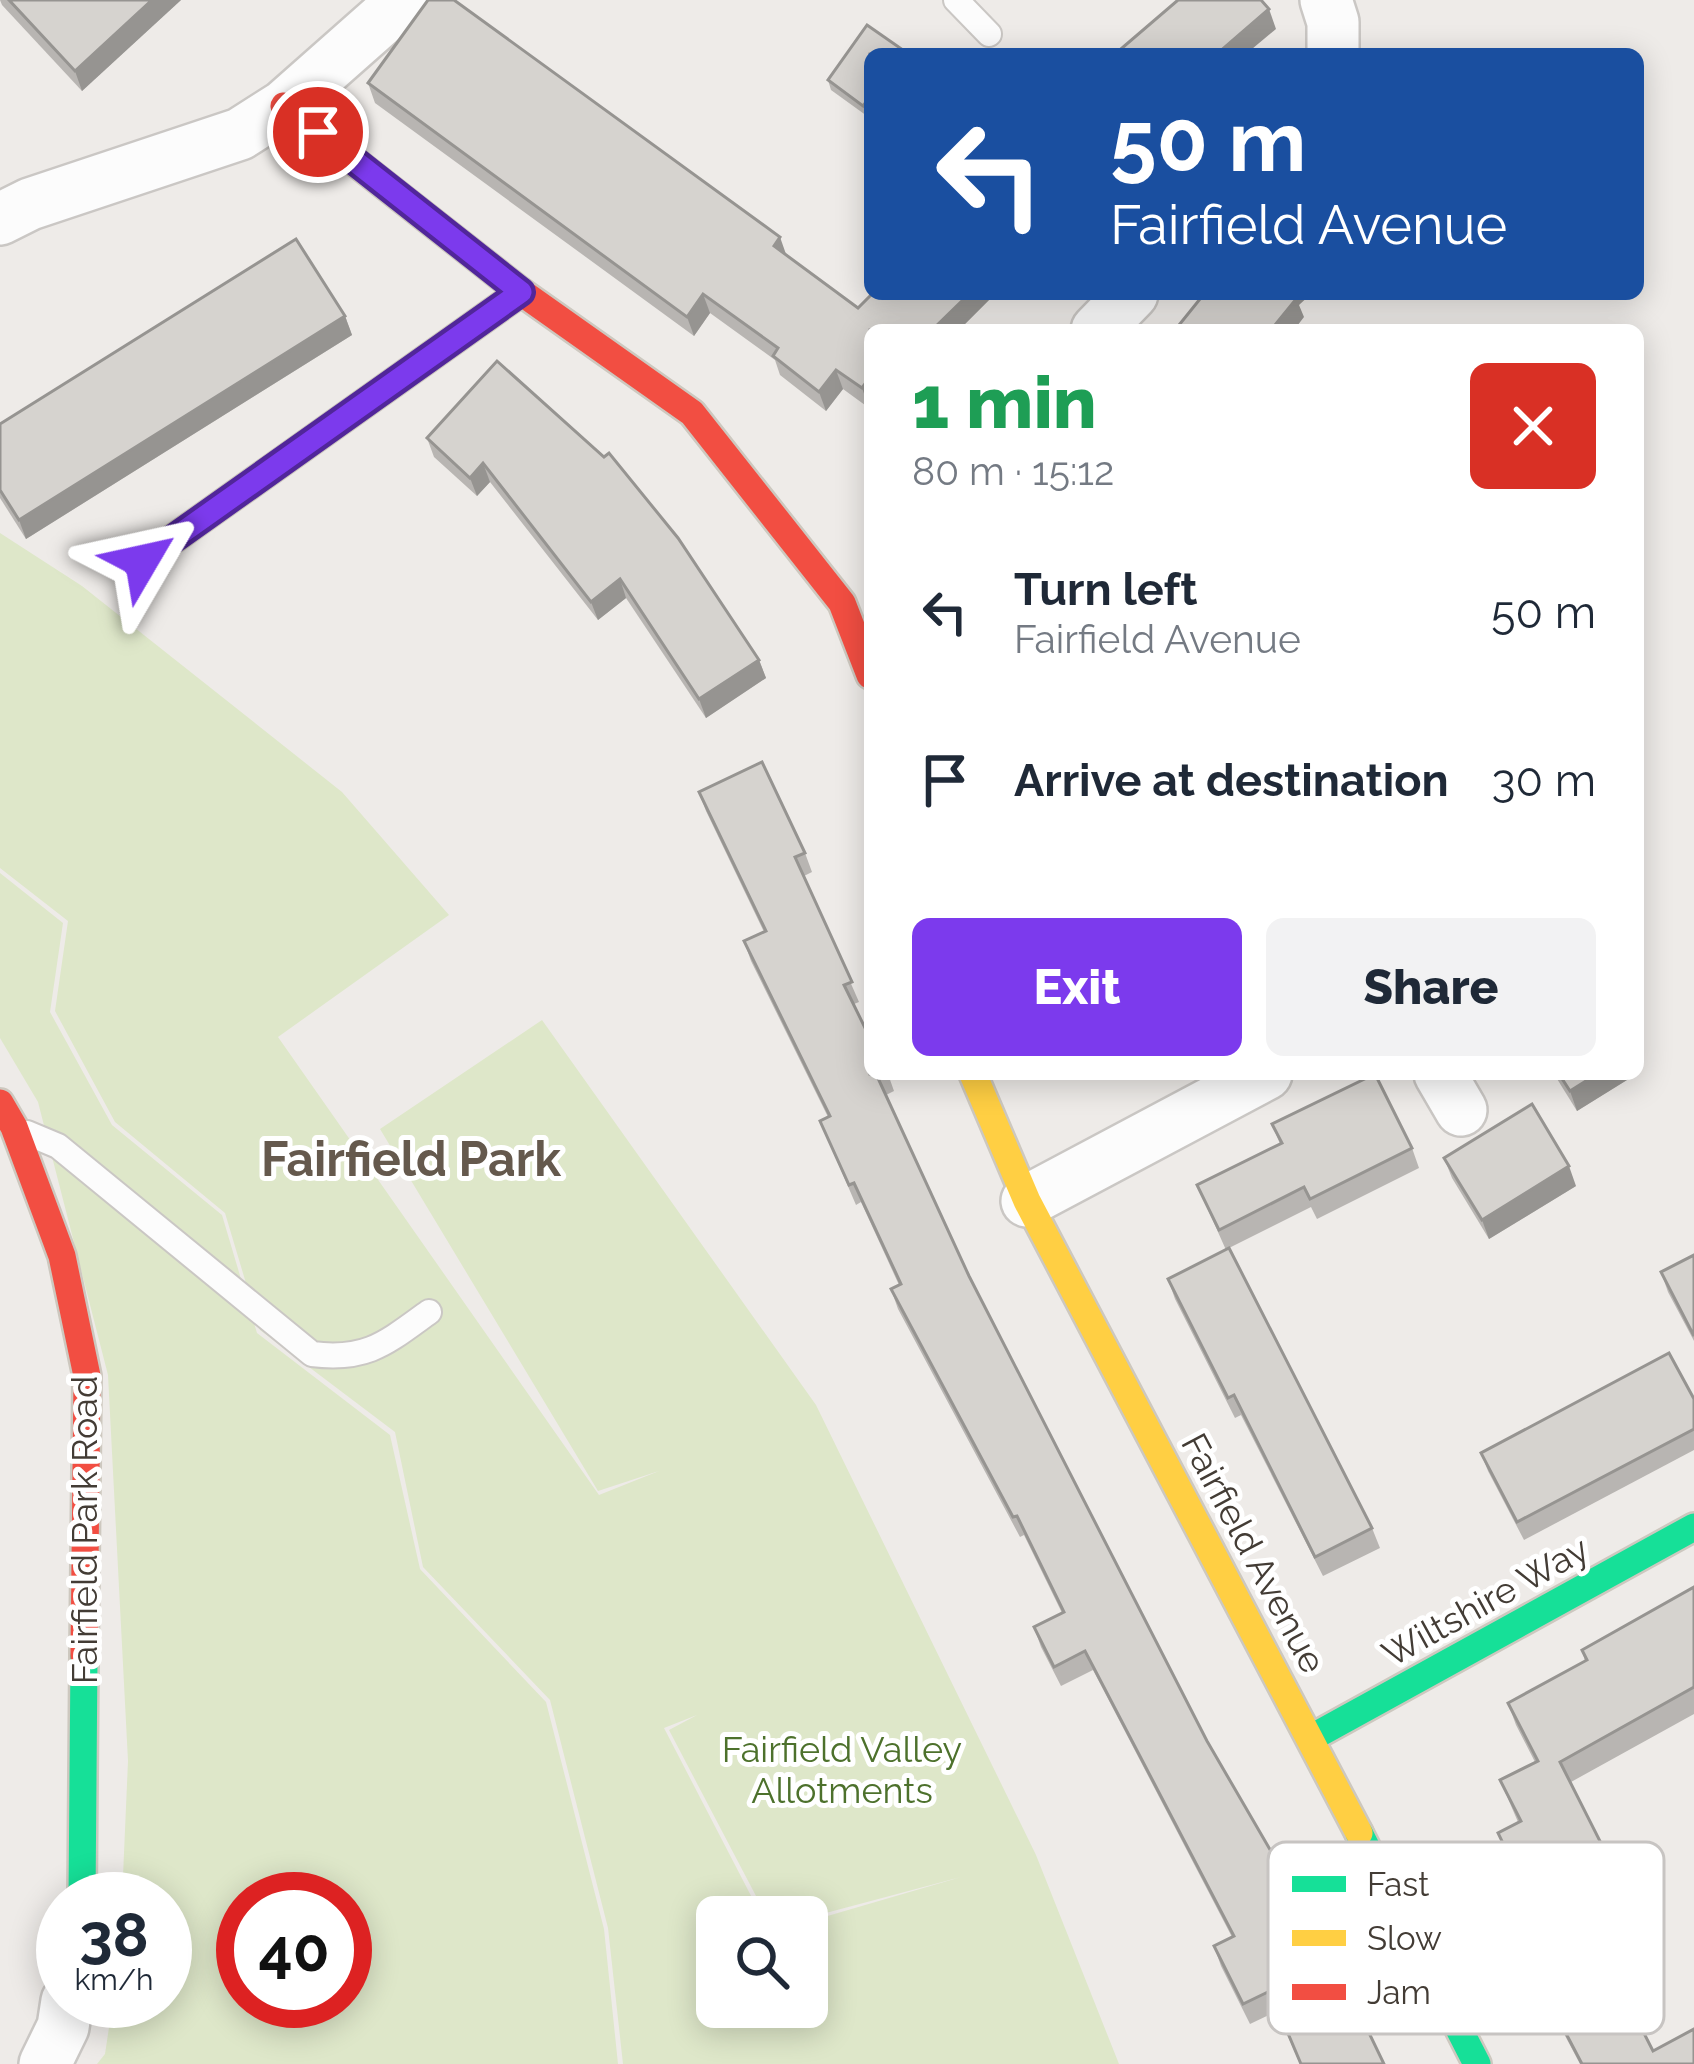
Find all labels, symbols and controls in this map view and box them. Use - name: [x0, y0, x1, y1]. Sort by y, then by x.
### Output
- pin: [267, 81, 369, 183]
- text: 50 m: [1110, 92, 1306, 191]
- icon: left: [912, 96, 1068, 252]
- icon: arrive: [285, 99, 351, 165]
- text: Fairfield Avenue: [1110, 193, 1507, 257]
- text: 1 min: [912, 360, 1097, 445]
- button: close: [1470, 363, 1596, 489]
- text: 80 m · 15:12: [912, 448, 1114, 494]
- position arrow: [79, 498, 205, 624]
- text: Turn left: [1014, 563, 1197, 616]
- icon: left: [912, 579, 978, 645]
- text: 50 m: [1491, 586, 1596, 639]
- text: Fairfield Avenue: [1014, 616, 1301, 662]
- icon: arrive: [912, 747, 978, 813]
- text: Arrive at destination: [1014, 754, 1449, 807]
- text: 30 m: [1492, 754, 1596, 807]
- button: Exit: [912, 918, 1242, 1056]
- button: Share: [1266, 918, 1596, 1056]
- district label: Fairfield Park: [261, 1131, 561, 1187]
- street label: Fairfield Park Road: [63, 1376, 105, 1684]
- street label: Fairfield Avenue: [1173, 1426, 1335, 1680]
- street label: Wiltshire Way: [1375, 1527, 1595, 1675]
- park label: Fairfield Valley Allotments: [722, 1728, 962, 1811]
- legend: [1268, 1842, 1664, 2034]
- text: Fast: [1367, 1865, 1429, 1904]
- speed limit sign: 40: [216, 1872, 372, 2028]
- map controls: [696, 1896, 828, 2028]
- button: search: [696, 1896, 828, 2028]
- text: 38: [79, 1900, 149, 1970]
- text: Slow: [1367, 1919, 1442, 1958]
- text: km/h: [74, 1962, 154, 1997]
- text: Jam: [1367, 1973, 1431, 2012]

